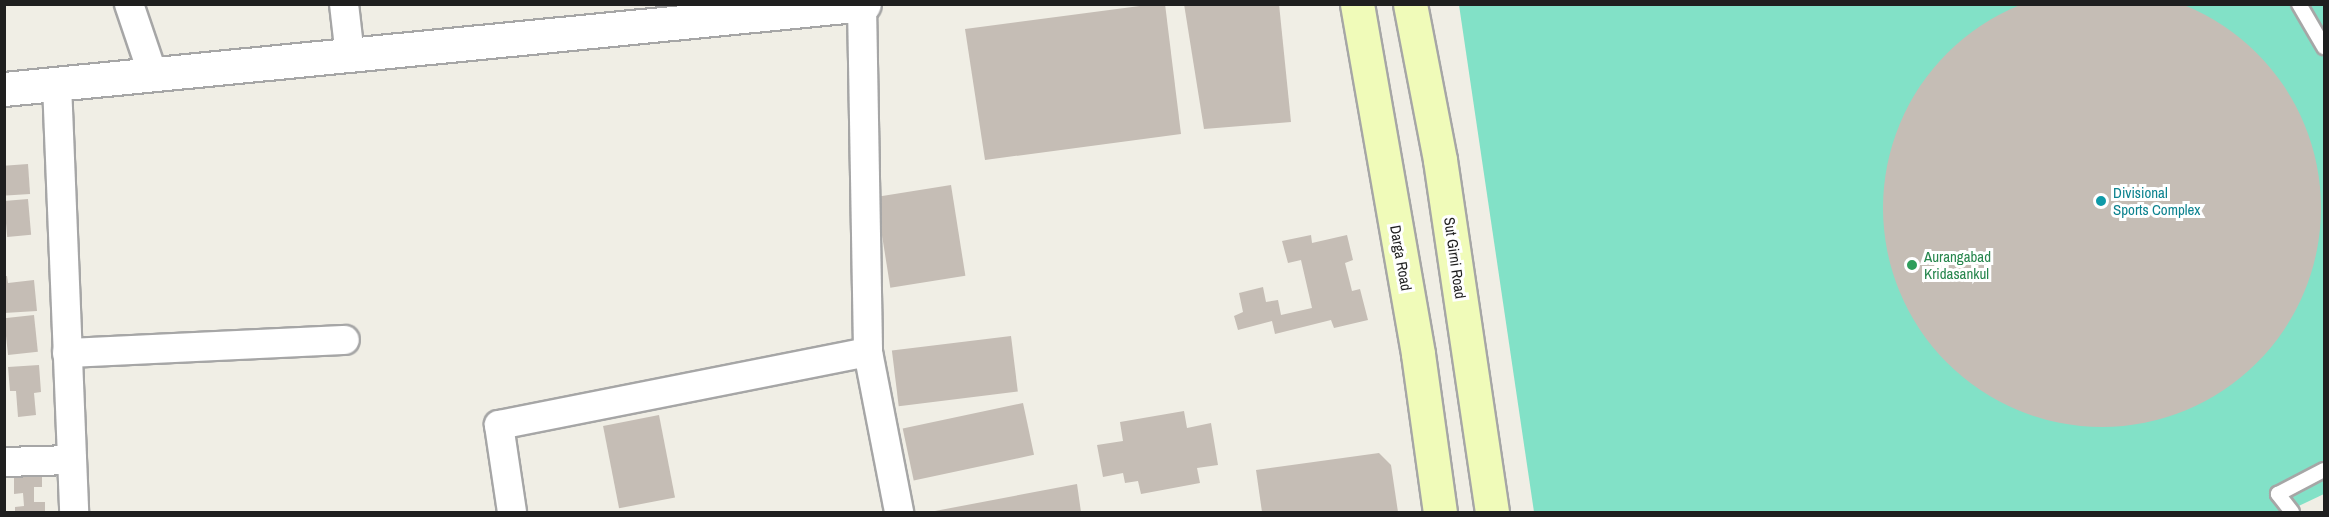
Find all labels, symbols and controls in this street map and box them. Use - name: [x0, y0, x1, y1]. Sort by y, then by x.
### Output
- place label: Divisional Sports Complex: [2113, 183, 2200, 218]
- marker: Divisional Sports Complex: [2094, 194, 2108, 208]
- street label: Sut Girni Road: [1440, 216, 1470, 300]
- street label: Darga Road: [1386, 224, 1416, 292]
- place label: Aurangabad Kridasankul: [1924, 247, 1991, 282]
- marker: Aurangabad Kridasankul: [1905, 258, 1919, 272]

